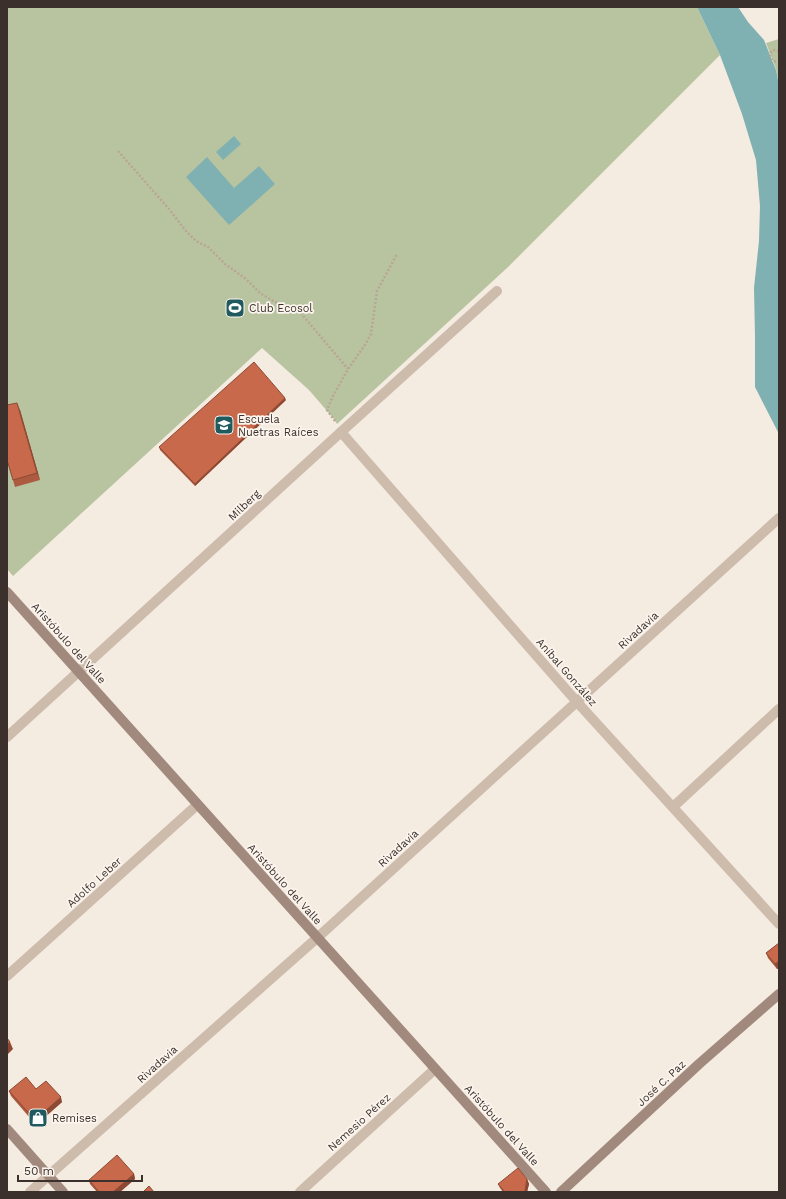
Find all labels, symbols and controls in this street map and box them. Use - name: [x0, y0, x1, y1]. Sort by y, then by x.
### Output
- sports icon: Club Ecosol: [224, 297, 246, 319]
- place label: Club Ecosol: [249, 302, 313, 315]
- place label: Escuela Nuetras Raíces: [238, 413, 319, 439]
- school or university icon: Escuela Nuetras Raíces: [213, 414, 235, 436]
- street label: Milberg: [226, 487, 263, 523]
- street label: Aristóbulo del Valle: [29, 600, 108, 687]
- street label: Rivadavia: [615, 609, 661, 652]
- street label: Aníbal González: [534, 636, 600, 709]
- street label: Rivadavia: [375, 827, 421, 870]
- street label: Aristóbulo del Valle: [245, 841, 324, 928]
- street label: Adolfo Leber: [64, 854, 125, 910]
- street label: Rivadavia: [134, 1043, 180, 1086]
- street label: José C. Paz: [634, 1058, 688, 1109]
- street label: Aristóbulo del Valle: [462, 1082, 541, 1169]
- street label: Nemesio Pérez: [325, 1091, 393, 1154]
- shop icon: Remises: [27, 1107, 49, 1129]
- place label: Remises: [52, 1112, 97, 1125]
- scale bar: [18, 1157, 142, 1183]
- text: 50 m: [24, 1164, 54, 1178]

